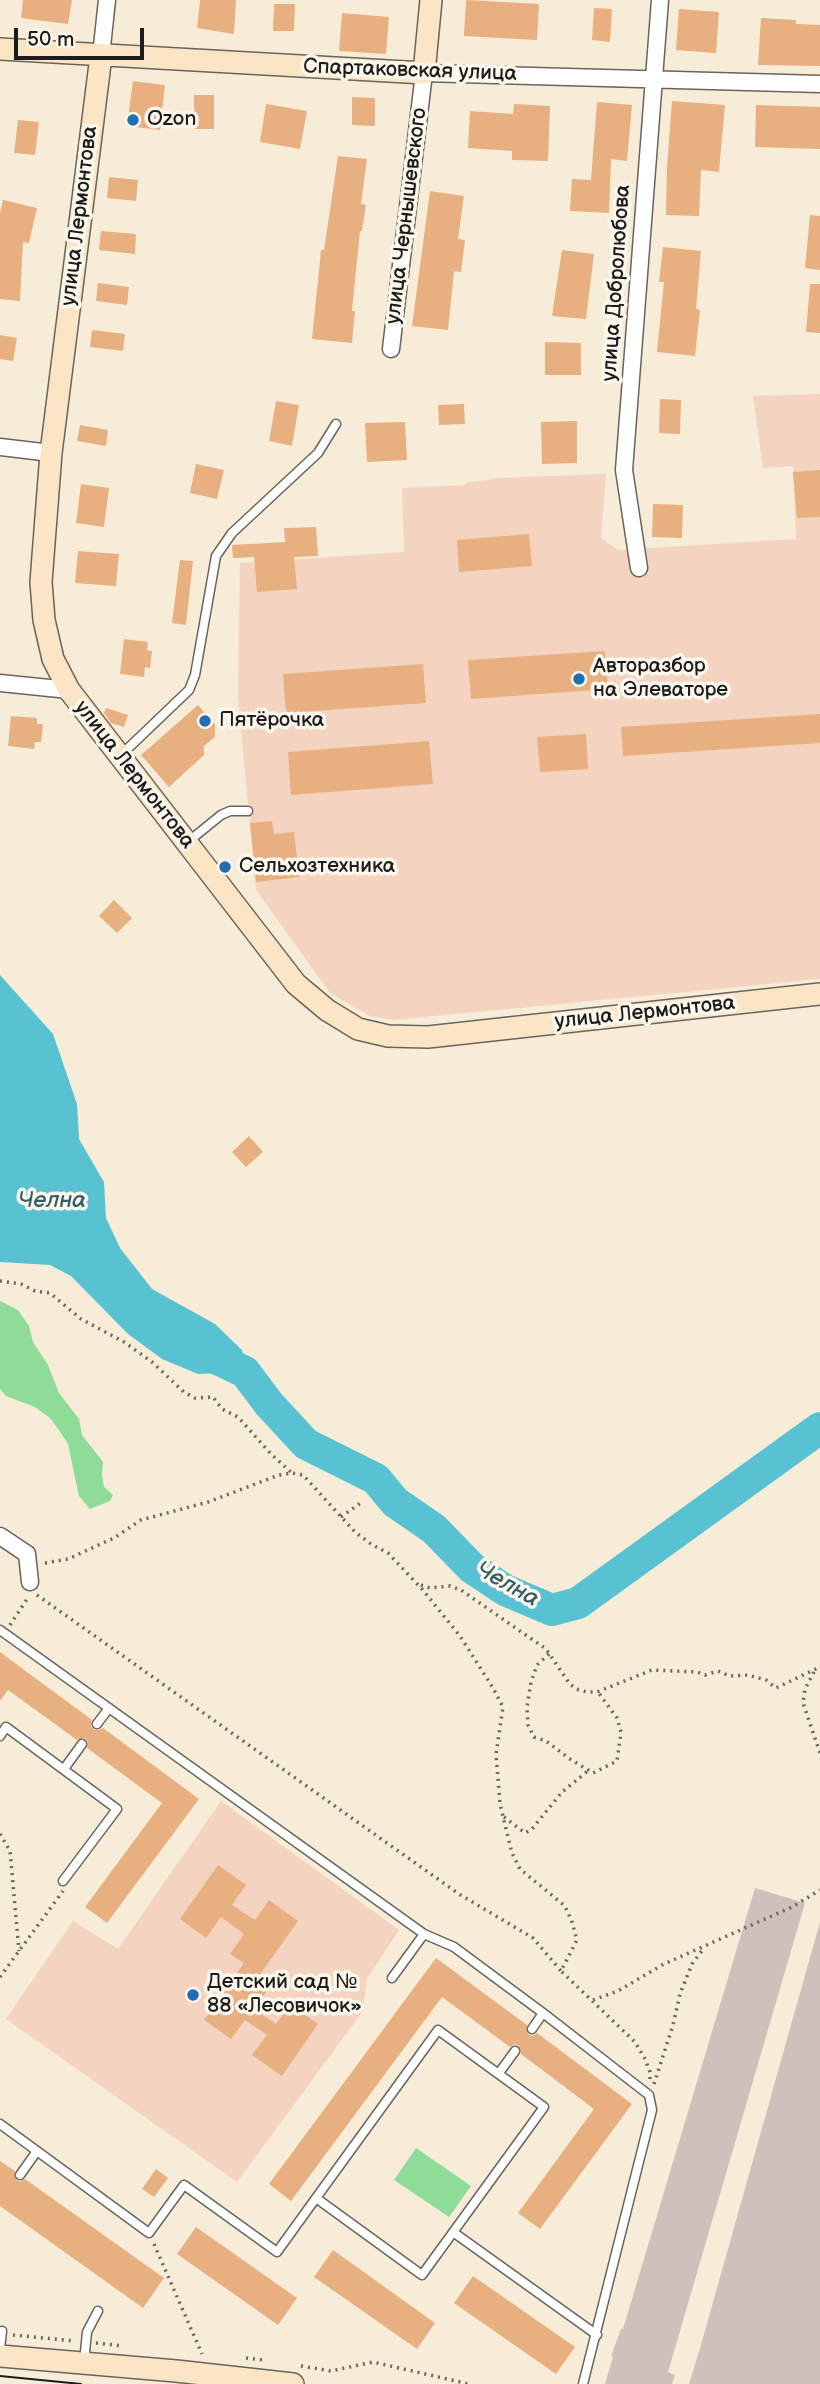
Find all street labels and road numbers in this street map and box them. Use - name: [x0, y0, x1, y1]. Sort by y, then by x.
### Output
- street label: Спартаковская улица: [303, 55, 517, 87]
- street label: улица Чернышевского: [381, 106, 433, 326]
- street label: улица Лермонтова: [56, 125, 104, 307]
- street label: улица Добролюбова: [598, 184, 636, 382]
- street label: улица Лермонтова: [68, 696, 200, 854]
- street label: улица Лермонтова: [554, 991, 736, 1035]

